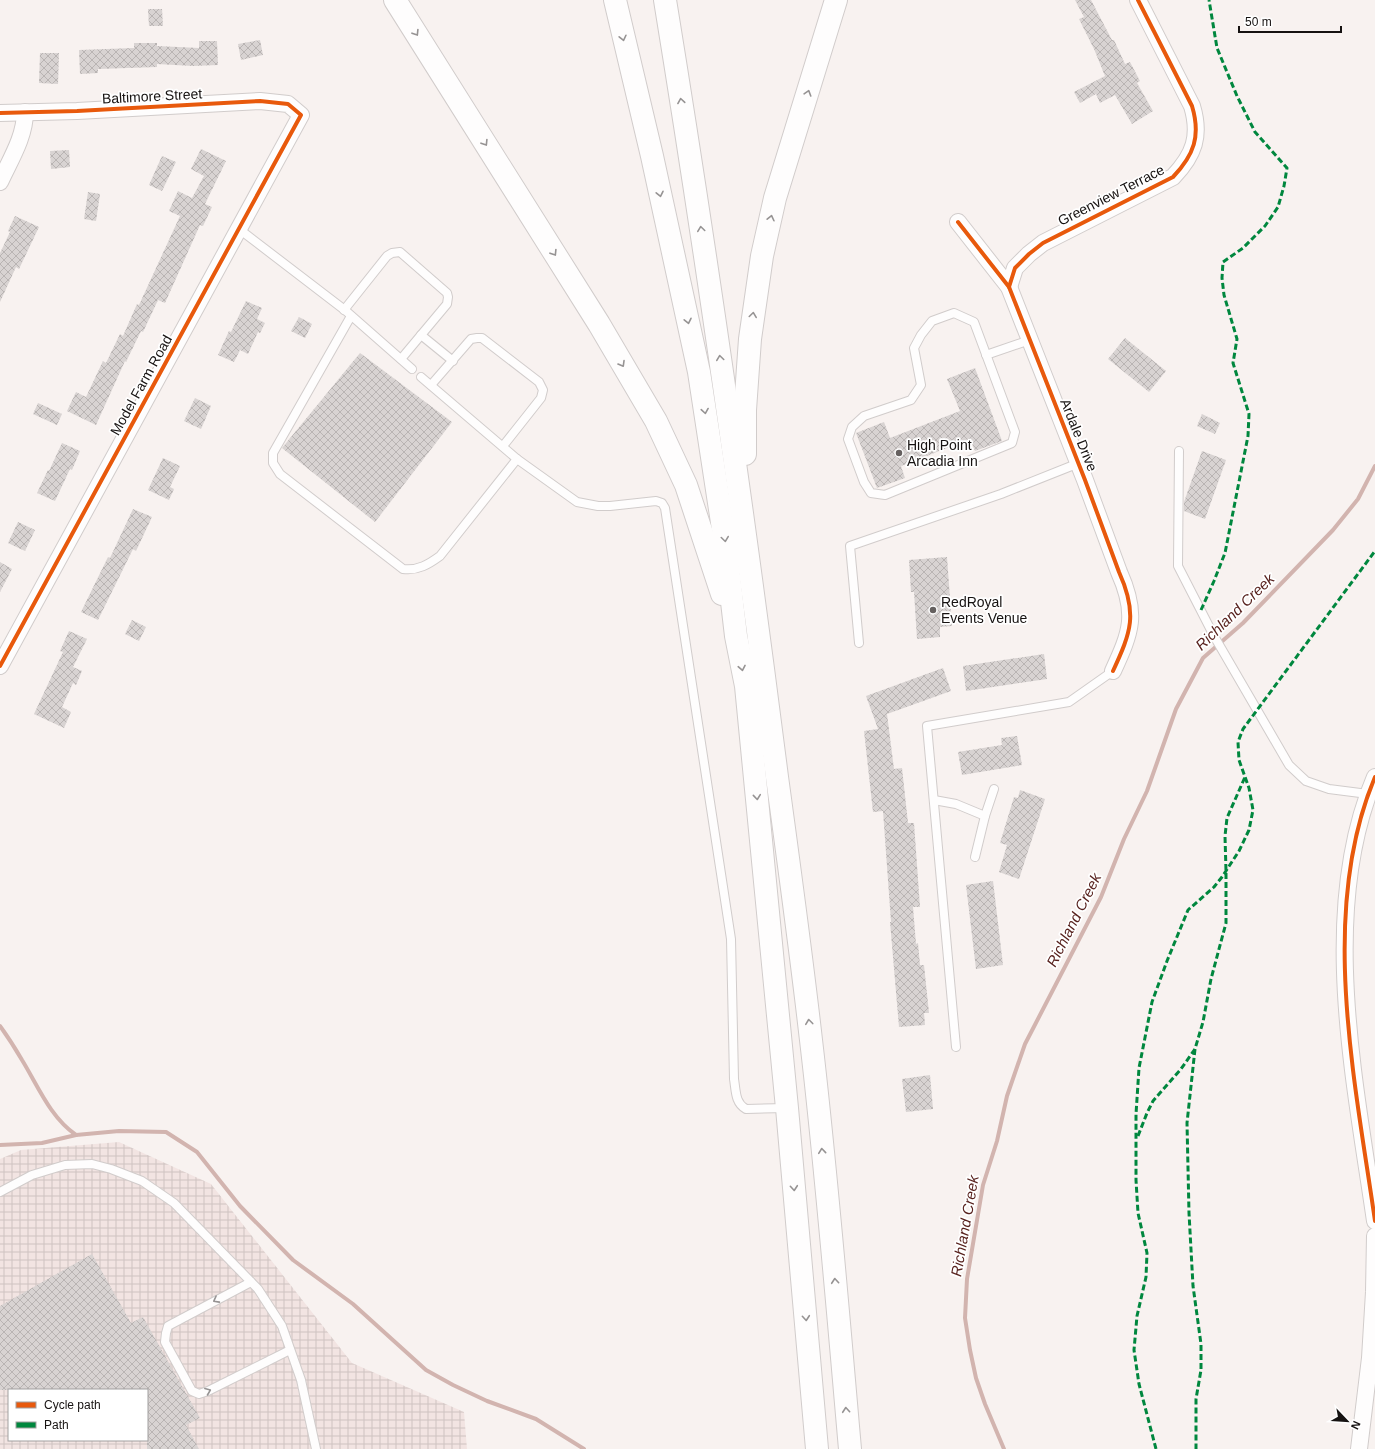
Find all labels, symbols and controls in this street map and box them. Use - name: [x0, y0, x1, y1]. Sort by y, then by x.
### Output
- scale bar: [1239, 8, 1341, 34]
- text: 50 m: [1245, 15, 1272, 29]
- one-way arrow: [411, 29, 419, 36]
- one-way arrow: [619, 35, 627, 41]
- street label: Baltimore Street: [101, 85, 203, 107]
- one-way arrow: [803, 90, 812, 97]
- one-way arrow: [677, 97, 686, 104]
- one-way arrow: [481, 139, 488, 146]
- street label: Greenview Terrace: [1055, 161, 1167, 229]
- one-way arrow: [656, 191, 664, 197]
- one-way arrow: [766, 215, 774, 221]
- one-way arrow: [697, 226, 706, 232]
- one-way arrow: [550, 249, 557, 256]
- one-way arrow: [748, 311, 757, 318]
- one-way arrow: [683, 318, 691, 325]
- street label: Model Farm Road: [107, 332, 175, 438]
- one-way arrow: [716, 355, 725, 361]
- one-way arrow: [618, 360, 625, 367]
- street label: Ardale Drive: [1057, 396, 1101, 474]
- one-way arrow: [700, 408, 709, 414]
- place label: High Point Arcadia Inn: [907, 437, 978, 469]
- marker: High Point Arcadia Inn: [894, 448, 904, 458]
- one-way arrow: [720, 536, 729, 542]
- water label: Richland Creek: [1192, 569, 1279, 653]
- place label: RedRoyal Events Venue: [941, 594, 1028, 626]
- marker: RedRoyal Events Venue: [928, 605, 938, 615]
- one-way arrow: [738, 665, 746, 671]
- one-way arrow: [753, 794, 762, 800]
- water label: Richland Creek: [1043, 869, 1105, 969]
- one-way arrow: [805, 1019, 814, 1025]
- one-way arrow: [818, 1148, 827, 1154]
- water label: Richland Creek: [947, 1172, 982, 1278]
- one-way arrow: [790, 1185, 799, 1192]
- one-way arrow: [830, 1278, 839, 1284]
- one-way arrow: [213, 1295, 220, 1303]
- one-way arrow: [801, 1315, 810, 1321]
- one-way arrow: [203, 1388, 211, 1396]
- legend: [8, 1389, 148, 1441]
- text: Cycle path: [44, 1398, 101, 1412]
- north arrow: [1327, 1401, 1367, 1441]
- one-way arrow: [842, 1407, 851, 1413]
- text: Path: [44, 1418, 69, 1432]
- text: N: [1349, 1419, 1363, 1431]

